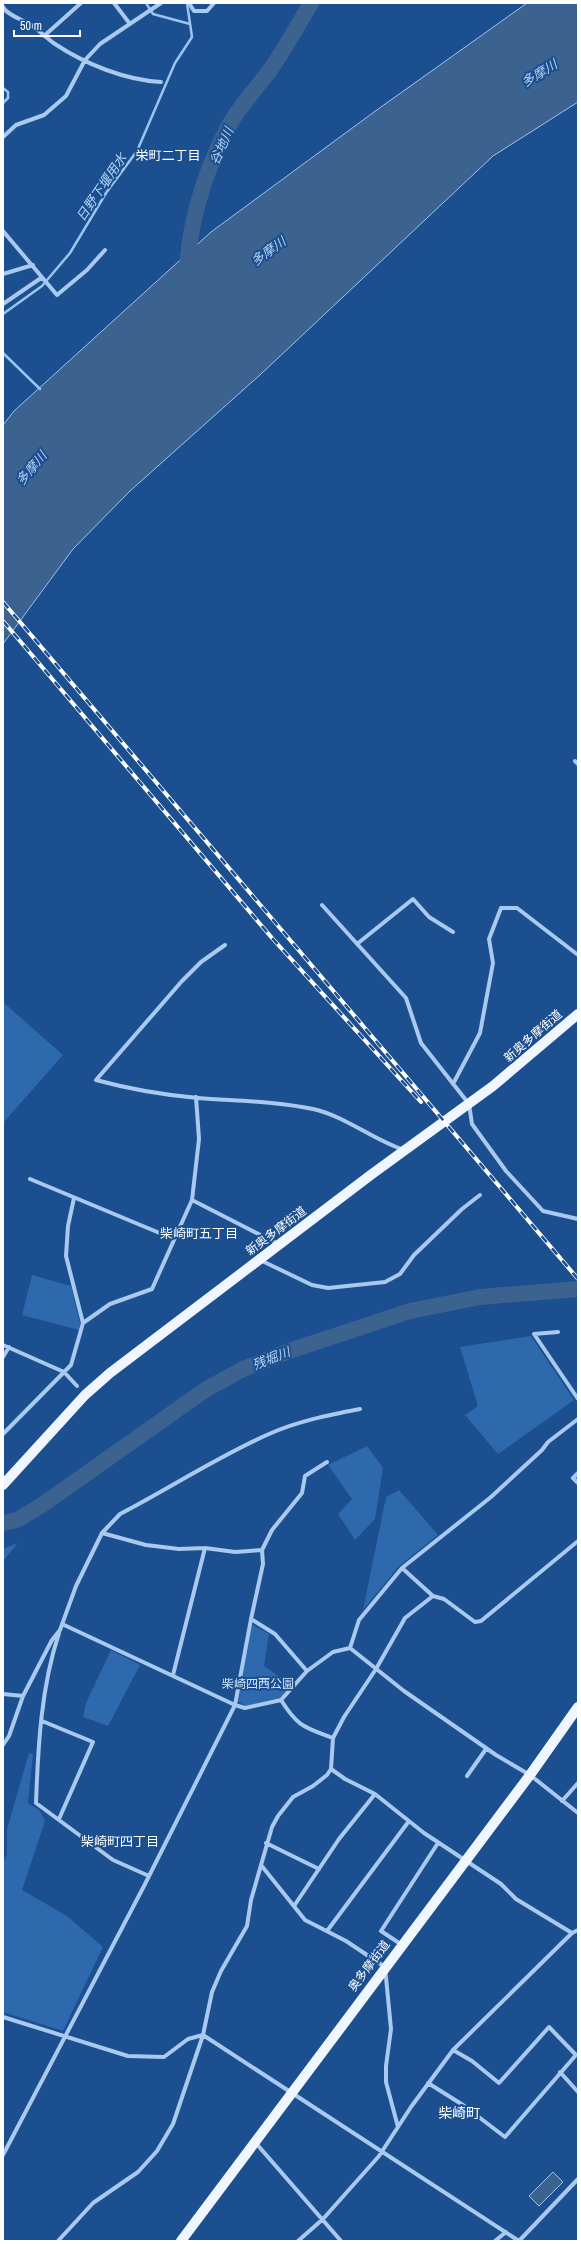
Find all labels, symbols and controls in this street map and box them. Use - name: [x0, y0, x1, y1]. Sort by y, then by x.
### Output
- scale bar: [14, 12, 80, 38]
- text: 50 m: [20, 18, 42, 34]
- water label: 多摩川: [518, 55, 562, 91]
- water label: 谷地川: [206, 123, 238, 167]
- district label: 栄町二丁目: [135, 147, 201, 164]
- water label: 日野下堰用水: [73, 149, 131, 224]
- water label: 多摩川: [248, 232, 291, 270]
- water label: 多摩川: [12, 446, 52, 489]
- street label: 新奥多摩街道: [501, 1006, 565, 1066]
- street label: 新奥多摩街道: [242, 1203, 310, 1259]
- district label: 柴崎町五丁目: [160, 1225, 238, 1242]
- water label: 残堀川: [250, 1343, 294, 1374]
- park label: 柴崎四西公園: [222, 1676, 294, 1692]
- district label: 柴崎町四丁目: [81, 1833, 159, 1850]
- street label: 奥多摩街道: [345, 1937, 393, 1995]
- district label: 柴崎町: [438, 2104, 480, 2122]

